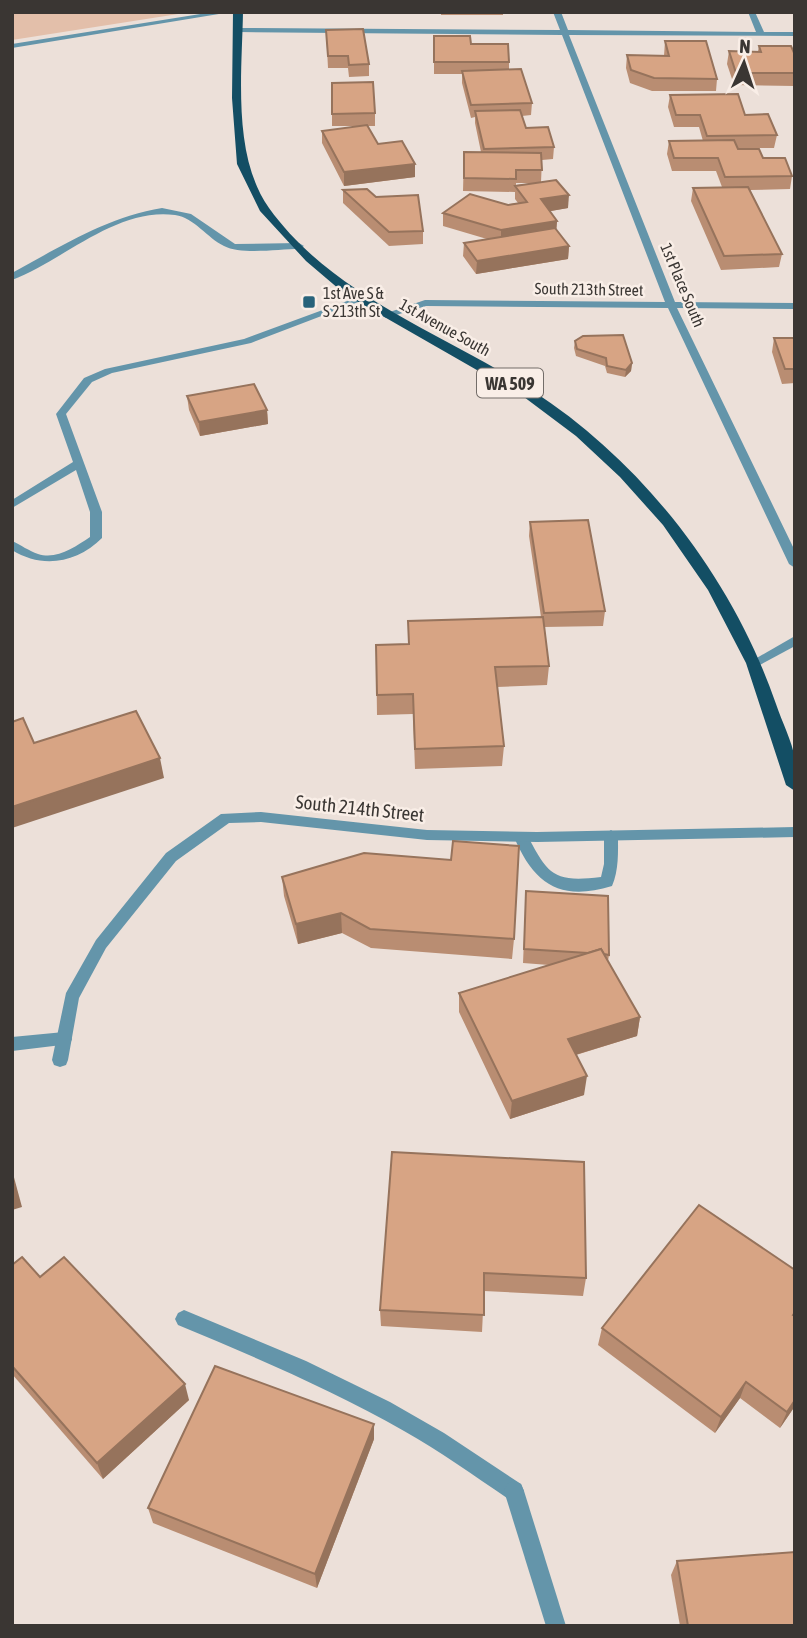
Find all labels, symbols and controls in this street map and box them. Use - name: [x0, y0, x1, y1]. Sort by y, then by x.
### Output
- north arrow: [709, 28, 779, 98]
- text: N: [739, 35, 751, 57]
- street label: 1st Place South: [657, 240, 709, 330]
- street label: South 213th Street: [534, 279, 644, 299]
- place label: 1st Ave S & S 213th St: [323, 284, 385, 320]
- marker: 1st Ave S & S 213th St: [301, 294, 317, 310]
- street label: 1st Avenue South: [397, 295, 493, 359]
- road number: WA 509: [477, 368, 543, 398]
- street label: South 214th Street: [295, 790, 425, 826]

